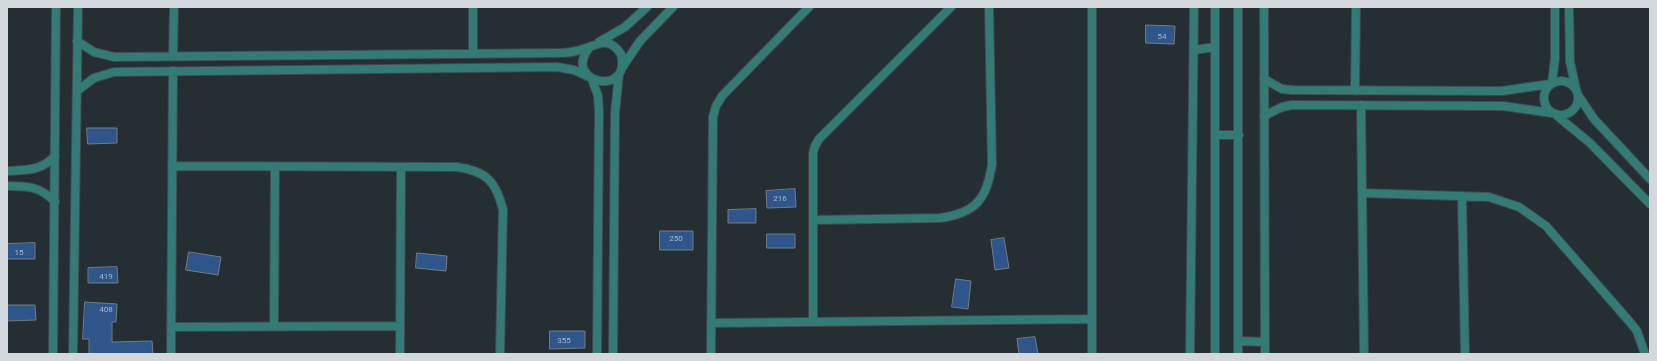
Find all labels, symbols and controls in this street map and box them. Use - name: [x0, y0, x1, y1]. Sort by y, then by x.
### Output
- house number: 54: [1158, 32, 1166, 42]
- house number: 216: [773, 194, 787, 204]
- house number: 250: [669, 234, 683, 244]
- house number: 15: [15, 248, 23, 258]
- house number: 419: [99, 272, 113, 282]
- house number: 408: [99, 305, 113, 315]
- house number: 355: [557, 336, 571, 346]

